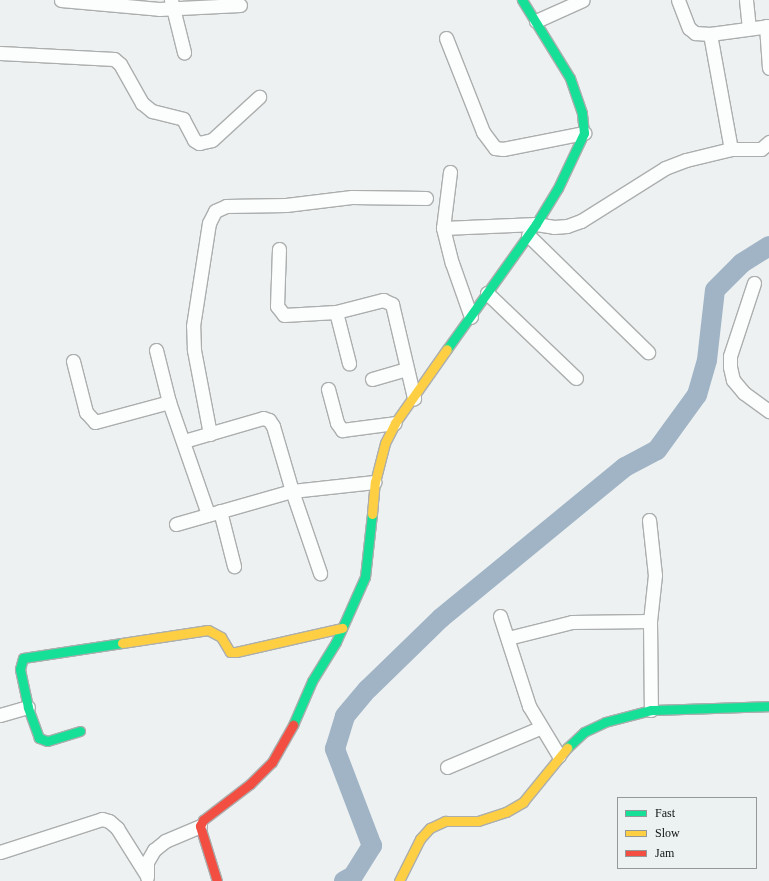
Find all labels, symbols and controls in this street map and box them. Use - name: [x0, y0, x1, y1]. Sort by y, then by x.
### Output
- legend: [617, 797, 757, 869]
- text: Fast: [655, 806, 675, 820]
- text: Slow: [655, 826, 680, 840]
- text: Jam: [655, 846, 674, 860]

